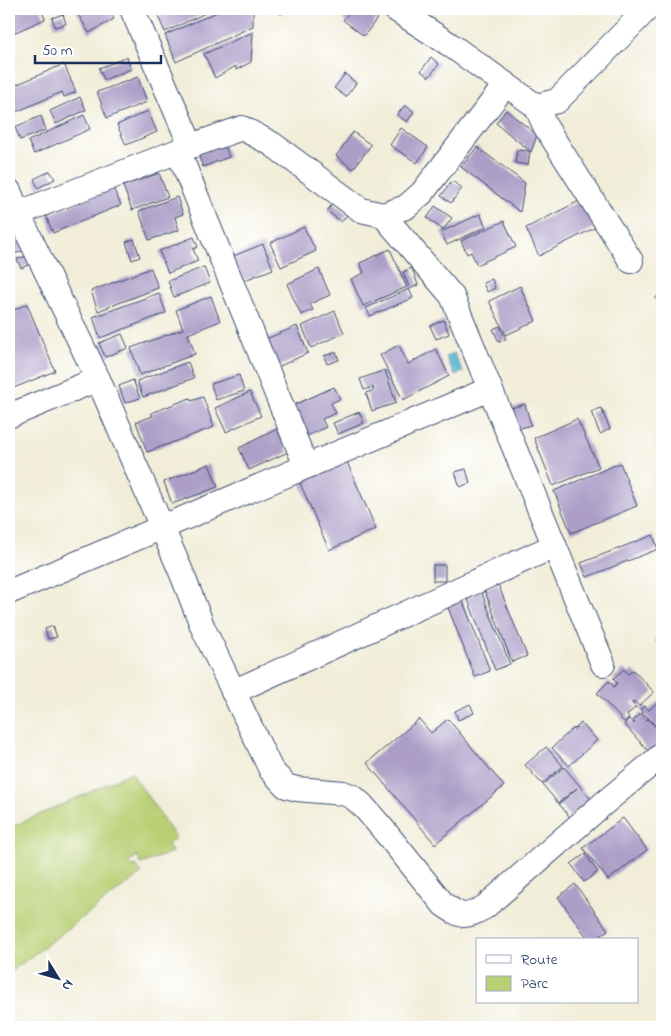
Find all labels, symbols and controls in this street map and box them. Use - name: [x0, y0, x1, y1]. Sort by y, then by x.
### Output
- scale bar: [35, 32, 161, 64]
- text: 50 m: [42, 40, 73, 62]
- legend: [476, 938, 638, 1004]
- text: Route: [521, 949, 558, 971]
- north arrow: [32, 954, 82, 1004]
- text: Parc: [521, 973, 549, 995]
- text: N: [56, 975, 78, 995]

